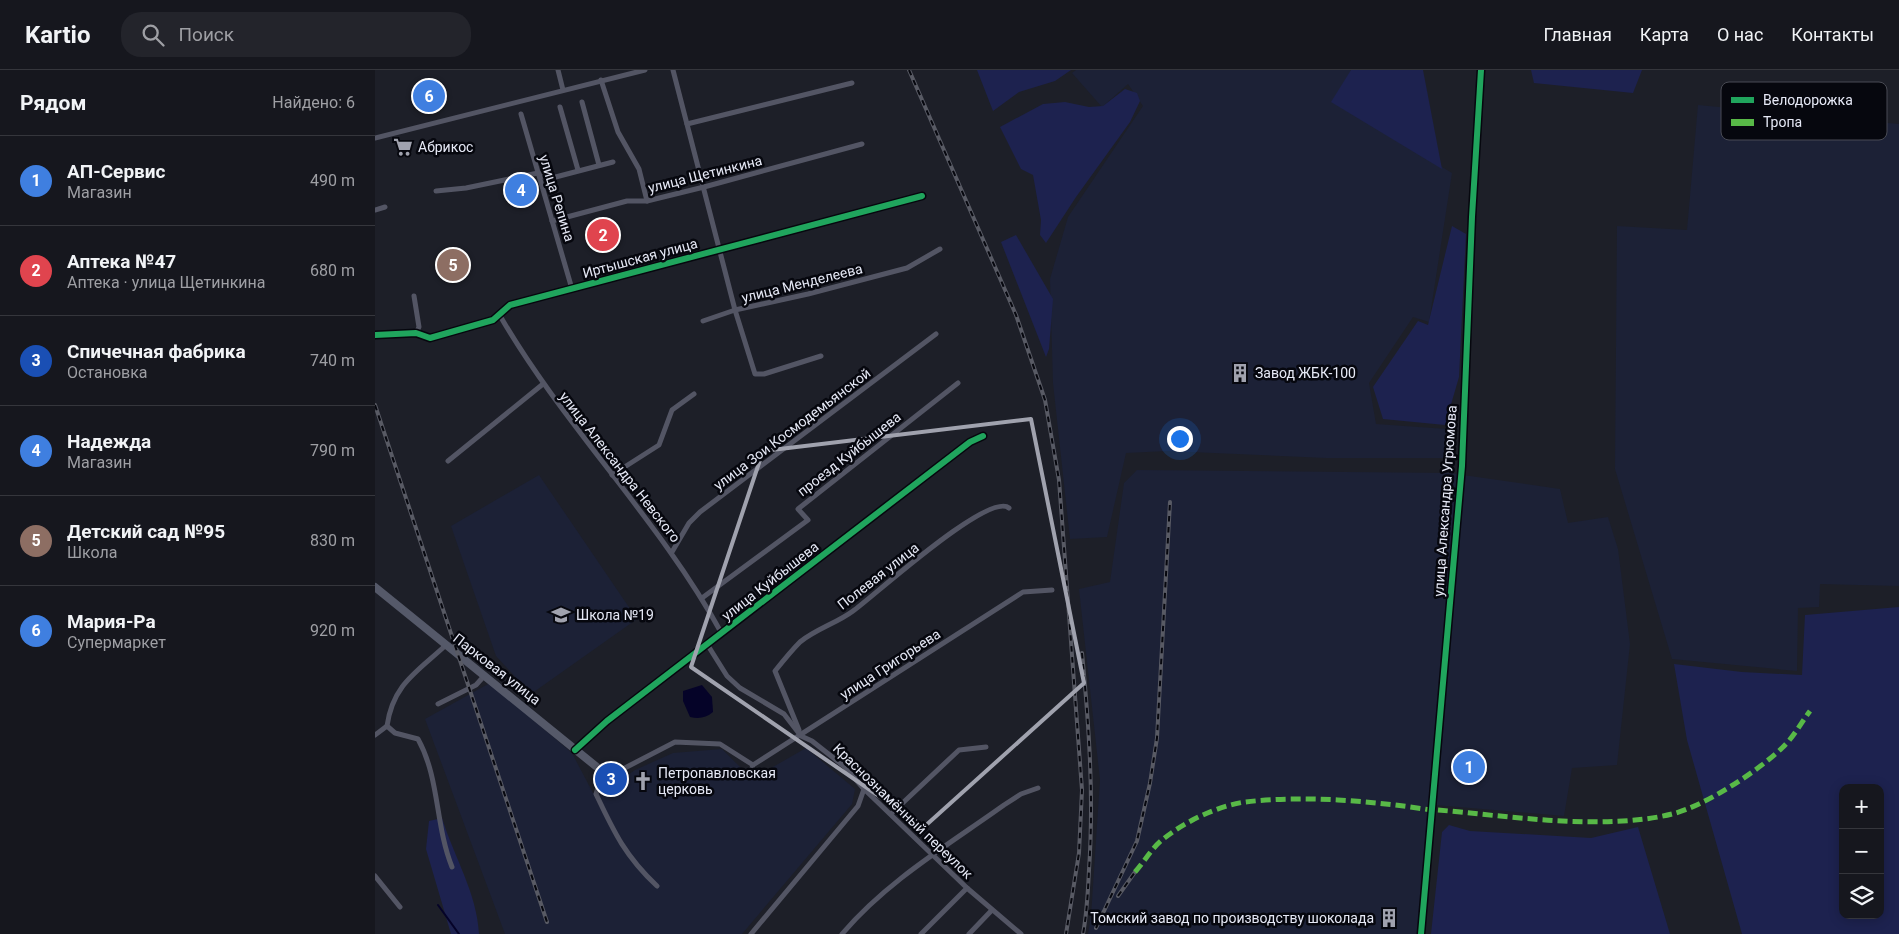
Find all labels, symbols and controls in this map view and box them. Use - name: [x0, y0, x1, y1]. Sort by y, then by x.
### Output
- search box: [121, 12, 471, 57]
- text: Kartio: [25, 21, 91, 49]
- icon: search: [139, 21, 167, 49]
- text: Поиск: [179, 23, 234, 46]
- text: Главная: [1543, 24, 1612, 45]
- text: Карта: [1640, 24, 1689, 45]
- text: О нас: [1717, 24, 1763, 45]
- text: Контакты: [1791, 24, 1874, 45]
- pin: 6: [413, 77, 445, 115]
- legend: [1721, 82, 1887, 140]
- text: Рядом: [20, 91, 86, 115]
- text: Велодорожка: [1763, 92, 1853, 108]
- text: Найдено: 6: [272, 93, 355, 112]
- text: Тропа: [1763, 114, 1802, 130]
- supermarket icon: Абрикос: [392, 136, 414, 158]
- place label: Абрикос: [418, 139, 473, 155]
- street label: улица Щетинкина: [646, 152, 764, 196]
- street label: улица Репина: [536, 153, 578, 243]
- text: АП-Сервис: [67, 160, 165, 183]
- text: 1: [31, 171, 41, 190]
- text: 490 m: [310, 171, 355, 190]
- pin: 4: [505, 171, 537, 209]
- text: Магазин: [67, 183, 132, 202]
- pin: 2: [587, 216, 619, 254]
- street label: Иртышская улица: [581, 235, 699, 281]
- pin: 5: [437, 246, 469, 284]
- text: Аптека №47: [67, 250, 176, 273]
- street label: улица Менделеева: [740, 260, 864, 306]
- text: 2: [31, 261, 41, 280]
- text: 680 m: [310, 261, 355, 280]
- text: Аптека · улица Щетинкина: [67, 273, 265, 292]
- text: Спичечная фабрика: [67, 340, 246, 363]
- text: 3: [31, 351, 41, 370]
- text: 740 m: [310, 351, 355, 370]
- building icon: Завод ЖБК-100: [1229, 362, 1251, 384]
- text: Остановка: [67, 363, 148, 382]
- street label: улица Зои Космодемьянской: [710, 365, 874, 493]
- place label: Завод ЖБК-100: [1255, 365, 1356, 381]
- street label: улица Александра Невского: [556, 389, 684, 545]
- street label: улица Александра Угрюмова: [1430, 405, 1460, 597]
- street label: проезд Куйбышева: [794, 409, 904, 499]
- your location: [1167, 426, 1193, 452]
- text: Надежда: [67, 430, 151, 453]
- text: 4: [31, 441, 41, 460]
- text: 790 m: [310, 441, 355, 460]
- text: Магазин: [67, 453, 132, 472]
- text: Детский сад №95: [67, 520, 225, 543]
- text: 5: [31, 531, 41, 550]
- text: 830 m: [310, 531, 355, 550]
- street label: улица Куйбышева: [718, 538, 822, 624]
- street label: Полевая улица: [834, 539, 922, 613]
- text: Школа: [67, 543, 118, 562]
- school or university icon: Школа №19: [550, 604, 572, 626]
- place label: Школа №19: [576, 607, 654, 623]
- text: Мария-Ра: [67, 610, 156, 633]
- text: 6: [31, 621, 41, 640]
- text: 920 m: [310, 621, 355, 640]
- street label: улица Григорьева: [837, 626, 943, 702]
- street label: Парковая улица: [450, 630, 544, 708]
- text: Супермаркет: [67, 633, 166, 652]
- street label: Краснознамённый переулок: [830, 740, 976, 882]
- pin: 1: [1453, 748, 1485, 786]
- pin: 3: [595, 760, 627, 798]
- place label: Петропавловская церковь: [658, 765, 776, 797]
- church icon: Петропавловская церковь: [632, 770, 654, 792]
- map controls: [1839, 784, 1884, 919]
- button: +: [1839, 784, 1884, 829]
- button: −: [1839, 829, 1884, 874]
- button: layers: [1839, 874, 1884, 919]
- building icon: Томский завод по производству шоколада: [1378, 907, 1400, 929]
- place label: Томский завод по производству шоколада: [1090, 910, 1374, 926]

